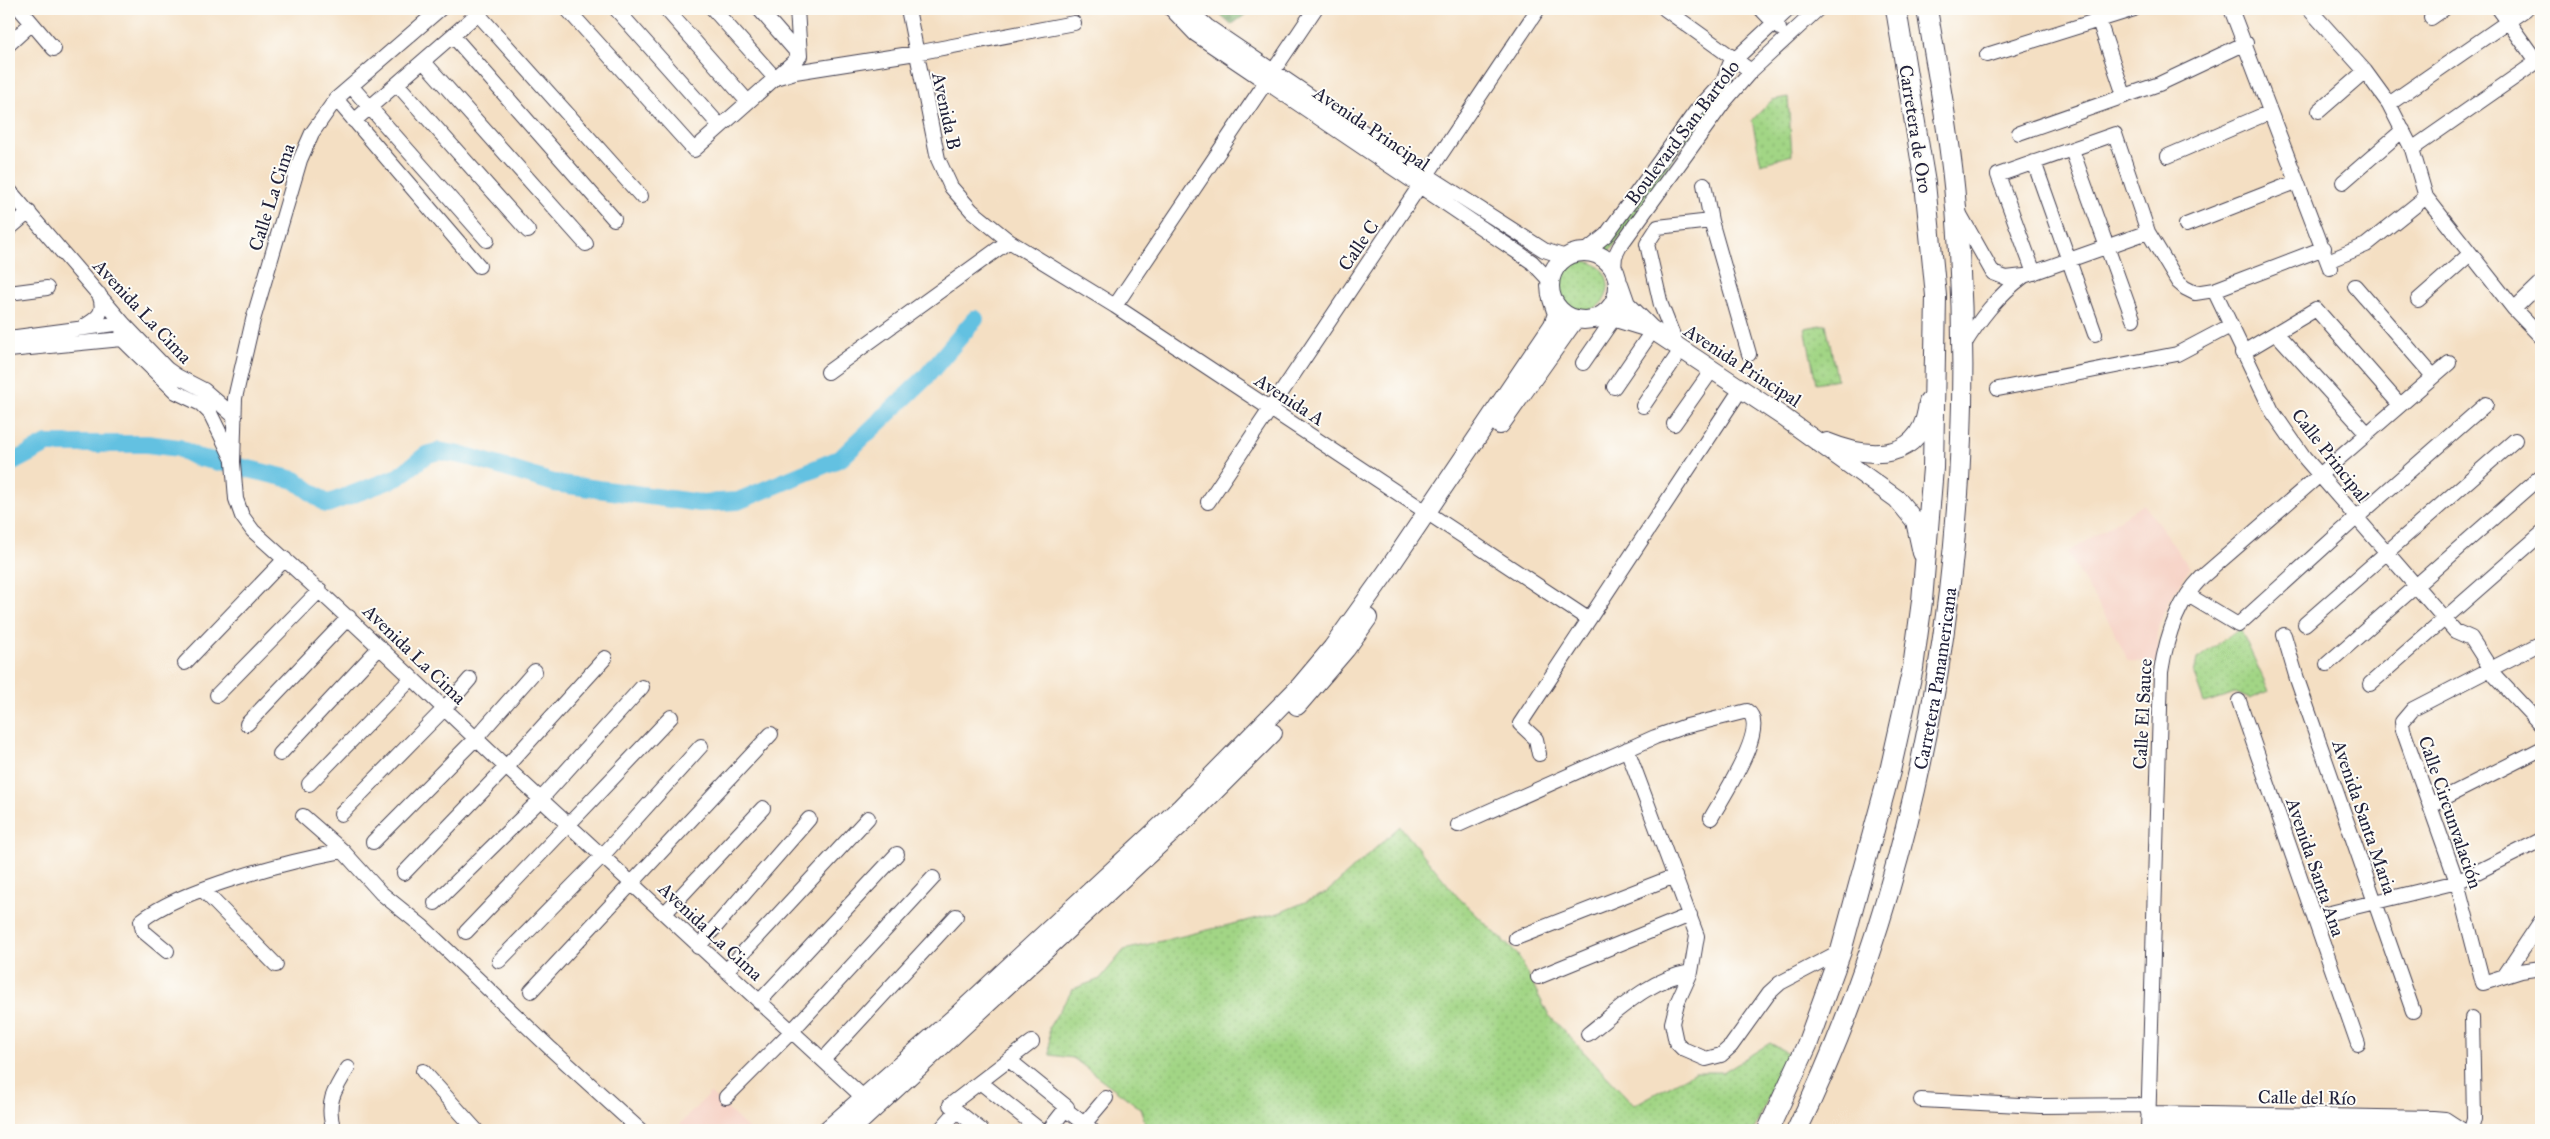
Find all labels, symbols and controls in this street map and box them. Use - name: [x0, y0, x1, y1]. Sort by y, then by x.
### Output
- street label: Boulevard San Bartolo: [1620, 55, 1744, 209]
- street label: Carretera de Oro: [1894, 63, 1937, 195]
- street label: Avenida B: [927, 69, 966, 152]
- street label: Avenida Principal: [1308, 81, 1435, 176]
- street label: Calle La Cima: [243, 140, 300, 254]
- street label: Calle C: [1333, 216, 1384, 275]
- street label: Avenida La Cima: [88, 254, 197, 369]
- street label: Avenida Principal: [1679, 318, 1806, 412]
- street label: Avenida A: [1250, 368, 1329, 431]
- street label: Calle Principal: [2287, 404, 2375, 507]
- street label: Carretera Panamericana: [1909, 585, 1961, 772]
- street label: Avenida La Cima: [358, 599, 472, 710]
- street label: Calle El Sauce: [2128, 658, 2157, 770]
- street label: Calle Circunvalación: [2414, 733, 2487, 892]
- street label: Avenida Santa Maria: [2327, 736, 2402, 898]
- street label: Avenida Santa Ana: [2281, 794, 2350, 940]
- street label: Avenida La Cima: [653, 876, 768, 986]
- street label: Calle del Río: [2258, 1085, 2357, 1110]

